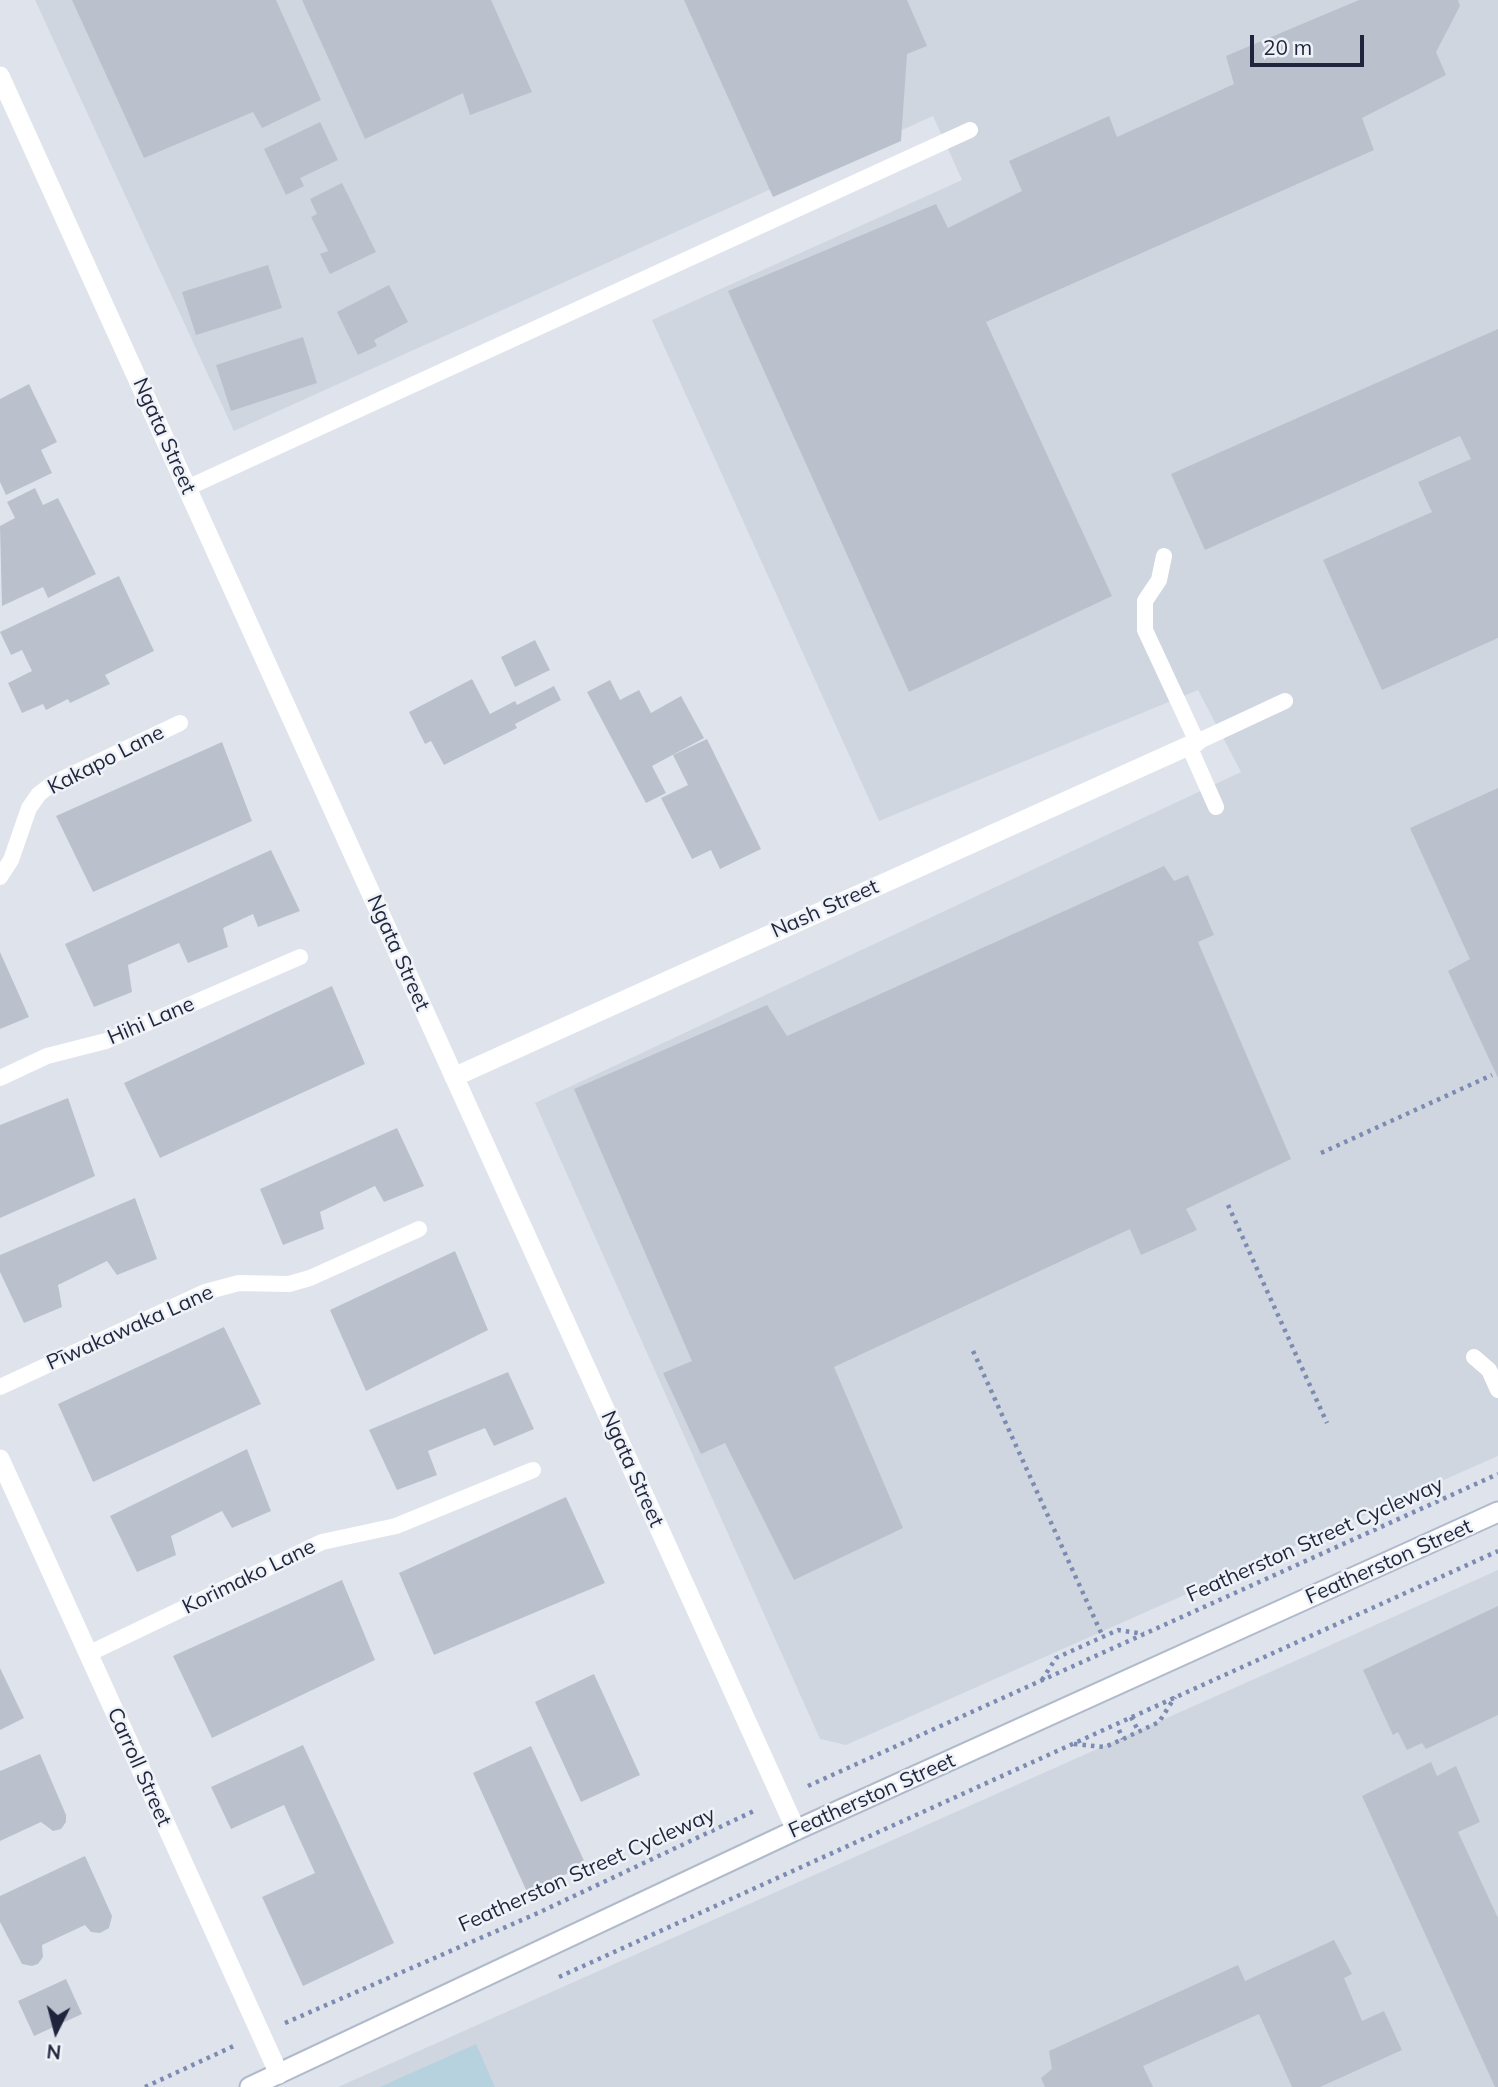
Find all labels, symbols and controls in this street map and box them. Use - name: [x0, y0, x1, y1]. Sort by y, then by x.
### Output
- scale bar: [1253, 21, 1367, 65]
- text: 20 m: [1263, 34, 1312, 60]
- street label: Ngata Street: [127, 374, 201, 498]
- street label: Kakapo Lane: [44, 720, 168, 800]
- street label: Nash Street: [768, 874, 882, 944]
- street label: Ngata Street: [361, 891, 435, 1015]
- street label: Hihi Lane: [104, 991, 198, 1051]
- street label: Pīwakawaka Lane: [43, 1280, 217, 1376]
- street label: Ngata Street: [595, 1407, 669, 1531]
- street label: Featherston Street Cycleway: [1183, 1472, 1447, 1608]
- street label: Featherston Street: [1302, 1514, 1476, 1610]
- street label: Korimako Lane: [179, 1534, 319, 1620]
- street label: Carroll Street: [102, 1704, 176, 1830]
- street label: Featherston Street: [785, 1748, 959, 1844]
- street label: Featherston Street Cycleway: [455, 1802, 719, 1938]
- north arrow: [21, 1996, 91, 2066]
- text: N: [45, 2039, 62, 2065]

